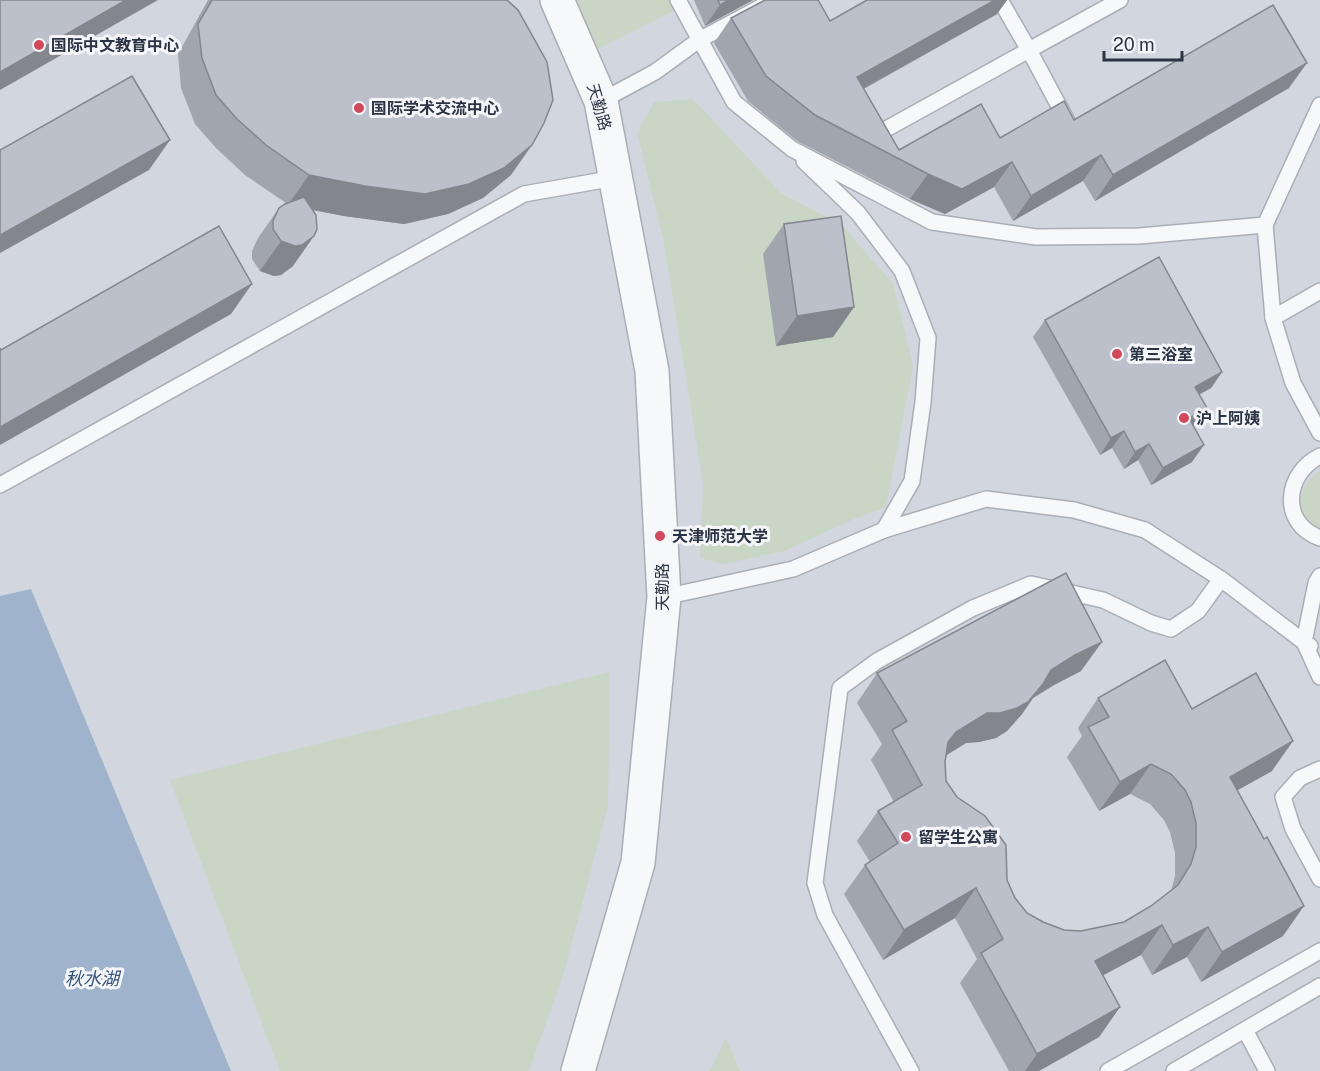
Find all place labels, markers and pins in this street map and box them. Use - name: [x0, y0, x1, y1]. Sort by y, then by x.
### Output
- place label: 国际中文教育中心: [51, 36, 179, 55]
- marker: 国际中文教育中心: [32, 38, 46, 52]
- place label: 国际学术交流中心: [371, 99, 499, 118]
- marker: 国际学术交流中心: [352, 101, 366, 115]
- place label: 第三浴室: [1129, 345, 1193, 364]
- marker: 第三浴室: [1110, 347, 1124, 361]
- place label: 沪上阿姨: [1196, 409, 1260, 428]
- marker: 沪上阿姨: [1177, 411, 1191, 425]
- place label: 天津师范大学: [672, 527, 768, 546]
- marker: 天津师范大学: [653, 529, 667, 543]
- place label: 留学生公寓: [918, 828, 998, 847]
- marker: 留学生公寓: [899, 830, 913, 844]

